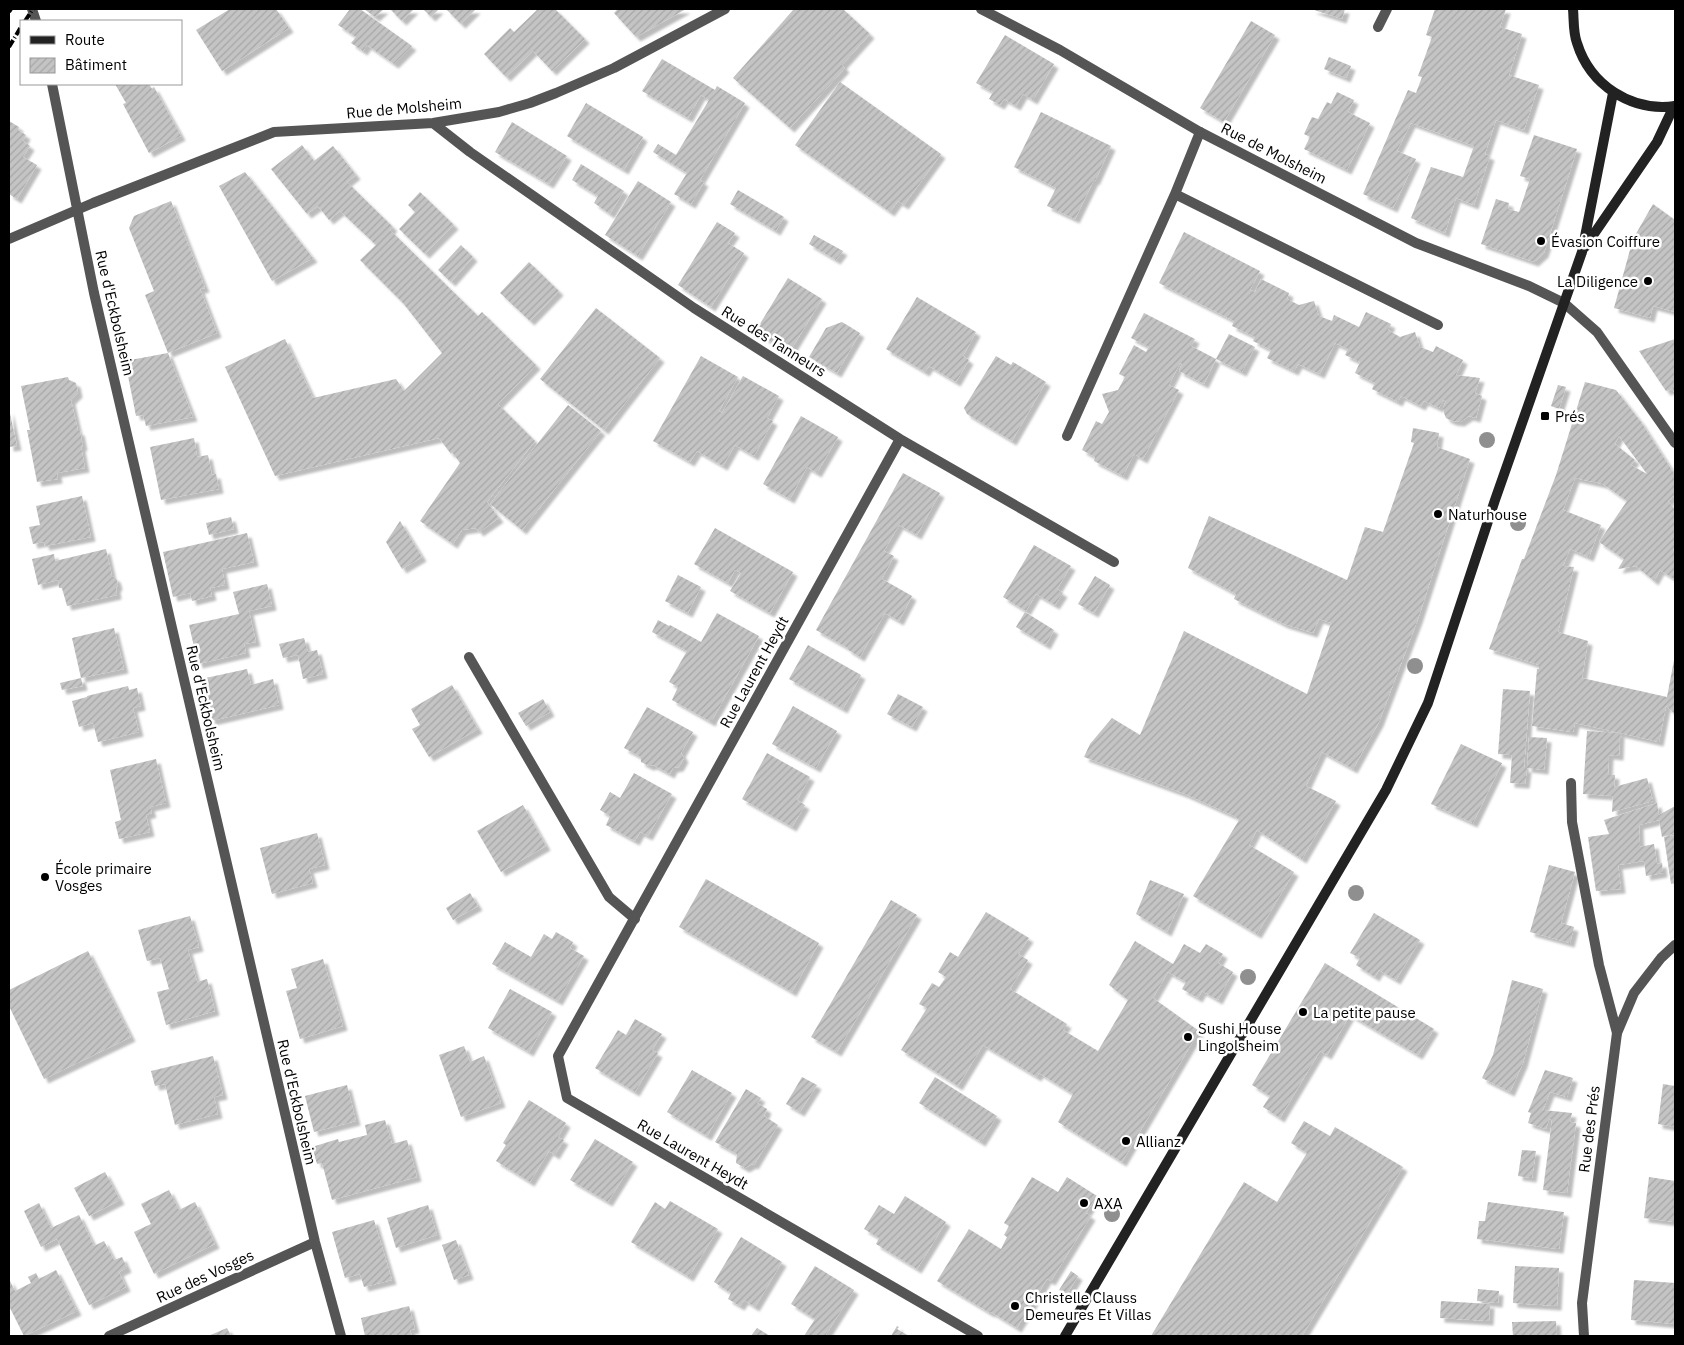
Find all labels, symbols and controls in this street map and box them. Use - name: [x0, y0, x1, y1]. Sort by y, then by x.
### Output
- legend: [20, 20, 182, 85]
- text: Route: [65, 30, 105, 49]
- text: Bâtiment: [65, 55, 127, 74]
- street label: Rue de Molsheim: [345, 93, 463, 123]
- street label: Rue de Molsheim: [1218, 118, 1330, 188]
- place label: Évasion Coiffure: [1551, 232, 1660, 251]
- marker: Évasion Coiffure: [1535, 235, 1547, 247]
- street label: Rue d'Eckbolsheim: [91, 248, 139, 378]
- place label: La Diligence: [1557, 272, 1638, 291]
- marker: La Diligence: [1642, 275, 1654, 287]
- street label: Rue des Tanneurs: [718, 301, 830, 381]
- place label: Prés: [1555, 407, 1585, 426]
- marker: Prés: [1539, 410, 1551, 422]
- place label: Naturhouse: [1448, 505, 1527, 524]
- marker: Naturhouse: [1432, 508, 1444, 520]
- street label: Rue Laurent Heydt: [715, 613, 793, 731]
- street label: Rue d'Eckbolsheim: [182, 643, 230, 773]
- place label: École primaire Vosges: [55, 859, 152, 895]
- marker: École primaire Vosges: [39, 871, 51, 883]
- place label: La petite pause: [1313, 1003, 1416, 1022]
- marker: La petite pause: [1297, 1006, 1309, 1018]
- place label: Sushi House Lingolsheim: [1198, 1019, 1281, 1055]
- marker: Sushi House Lingolsheim: [1182, 1031, 1194, 1043]
- street label: Rue d'Eckbolsheim: [273, 1037, 321, 1167]
- street label: Rue des Prés: [1574, 1084, 1604, 1174]
- street label: Rue Laurent Heydt: [634, 1115, 752, 1193]
- place label: Allianz: [1136, 1132, 1181, 1151]
- marker: Allianz: [1120, 1135, 1132, 1147]
- place label: AXA: [1094, 1194, 1123, 1213]
- marker: AXA: [1078, 1197, 1090, 1209]
- street label: Rue des Vosges: [153, 1245, 257, 1307]
- place label: Christelle Clauss Demeures Et Villas: [1025, 1288, 1152, 1324]
- marker: Christelle Clauss Demeures Et Villas: [1009, 1300, 1021, 1312]

